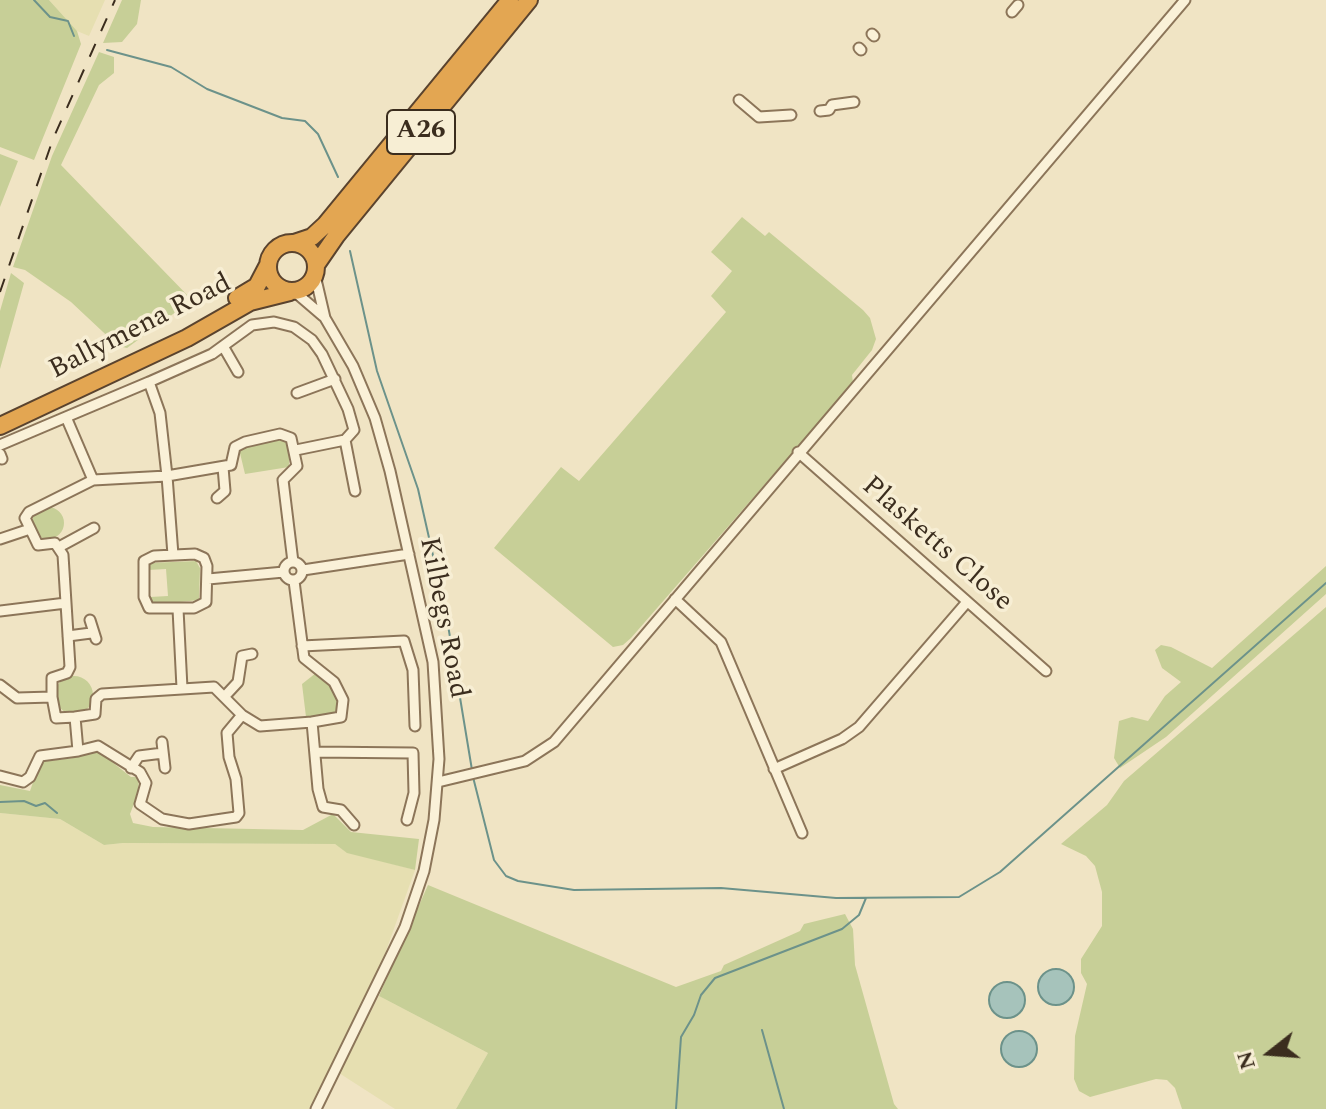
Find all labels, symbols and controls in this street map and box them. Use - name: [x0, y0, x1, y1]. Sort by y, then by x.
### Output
- road number: A26: [387, 110, 455, 154]
- street label: Ballymena Road: [45, 268, 237, 388]
- street label: Plasketts Close: [854, 470, 1018, 620]
- street label: Kilbegs Road: [410, 535, 474, 701]
- north arrow: [1230, 1013, 1310, 1093]
- text: N: [1228, 1047, 1265, 1074]

